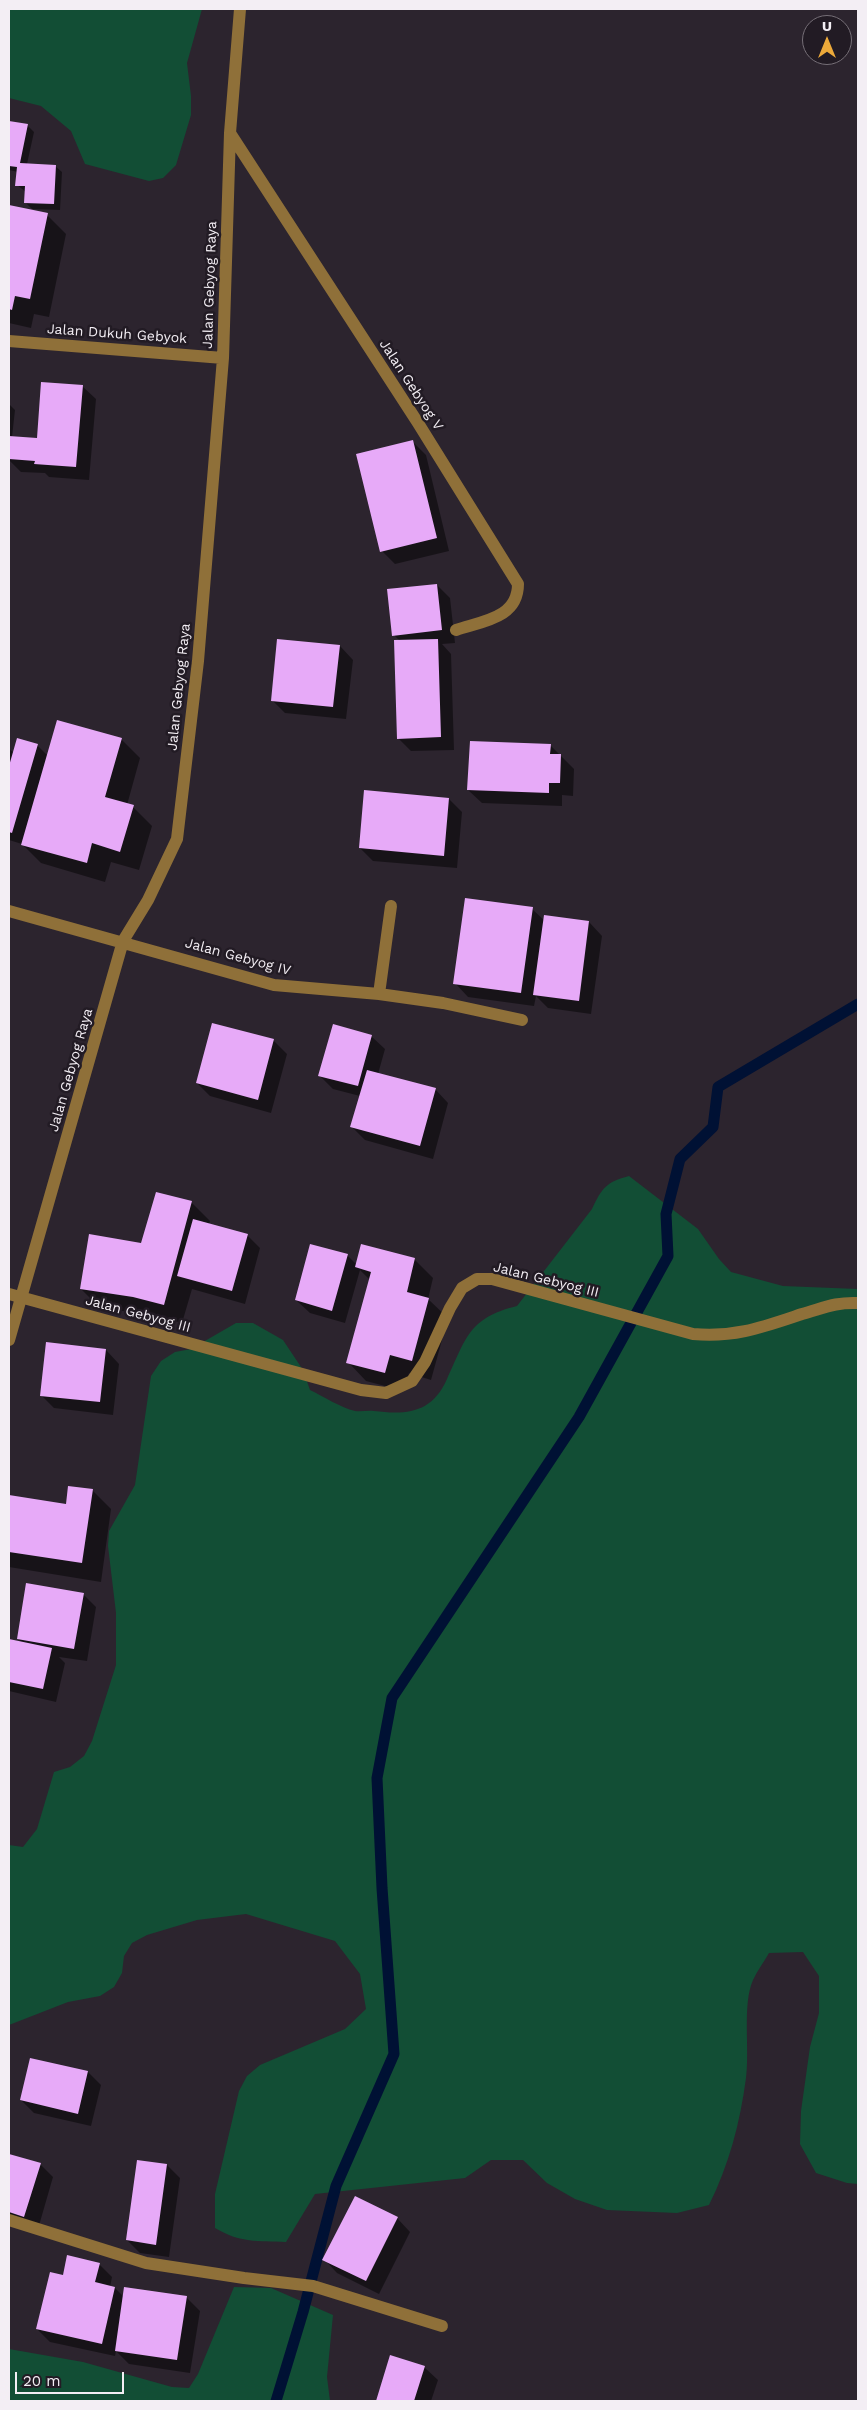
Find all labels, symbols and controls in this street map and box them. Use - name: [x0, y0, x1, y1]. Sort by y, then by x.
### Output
- north arrow: [802, 15, 852, 65]
- text: U: [822, 18, 832, 34]
- street label: Jalan Gebyog Raya: [199, 221, 221, 349]
- street label: Jalan Dukuh Gebyok: [46, 321, 188, 347]
- street label: Jalan Gebyog V: [375, 336, 447, 434]
- street label: Jalan Gebyog Raya: [164, 623, 194, 751]
- street label: Jalan Gebyog IV: [183, 935, 293, 979]
- street label: Jalan Gebyog Raya: [45, 1006, 97, 1134]
- street label: Jalan Gebyog III: [491, 1259, 601, 1301]
- street label: Jalan Gebyog III: [84, 1292, 192, 1336]
- scale bar: [18, 2362, 126, 2394]
- text: 20 m: [23, 2372, 61, 2390]

